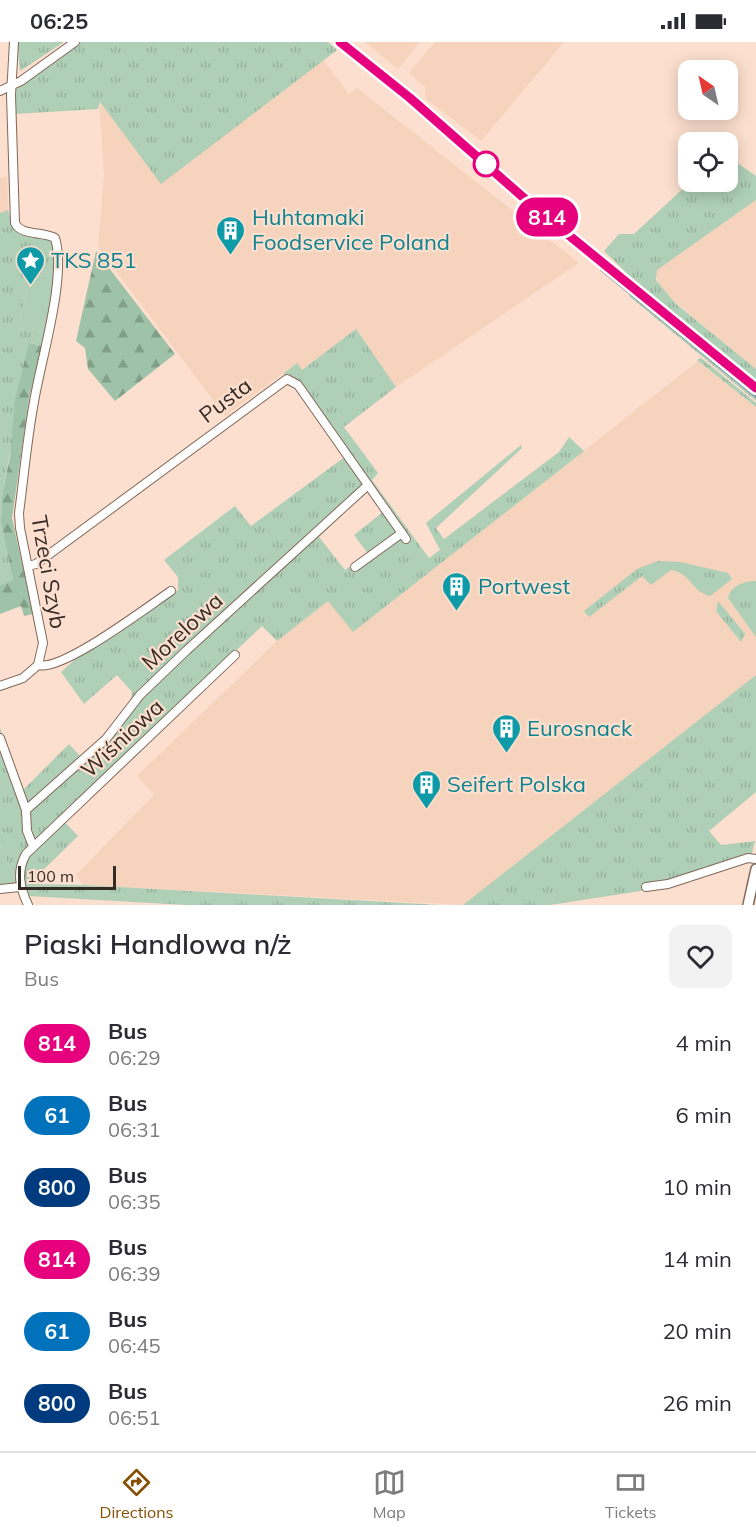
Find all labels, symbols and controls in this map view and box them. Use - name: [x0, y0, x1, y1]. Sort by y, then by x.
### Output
- text: 06:25: [30, 7, 88, 35]
- north arrow: [678, 60, 738, 120]
- map controls: [678, 60, 738, 192]
- button: locate: [678, 132, 738, 192]
- unlabelled marker: [473, 151, 499, 177]
- line badge: 814: [512, 198, 582, 237]
- place label: Huhtamaki Foodservice Poland: [252, 203, 450, 256]
- text: 814: [528, 204, 566, 230]
- building icon: Huhtamaki Foodservice Poland: [215, 214, 247, 256]
- place icon: TKS 851: [14, 244, 46, 286]
- place label: TKS 851: [51, 246, 137, 274]
- street label: Pusta: [193, 371, 257, 429]
- street label: Trzeci Szyb: [25, 513, 73, 631]
- building icon: Portwest: [441, 570, 473, 612]
- place label: Portwest: [478, 572, 571, 600]
- street label: Morelowa: [136, 586, 228, 676]
- street label: Wiśniowa: [75, 693, 169, 783]
- building icon: Eurosnack: [490, 712, 522, 754]
- place label: Eurosnack: [527, 714, 633, 742]
- building icon: Seifert Polska: [410, 768, 442, 810]
- place label: Seifert Polska: [447, 770, 586, 798]
- scale bar: [18, 863, 116, 890]
- text: 100 m: [27, 866, 74, 886]
- button: heart: [669, 925, 732, 988]
- text: Piaski Handlowa n/ż: [24, 926, 292, 961]
- text: Bus: [24, 966, 59, 991]
- text: Bus: [108, 1017, 147, 1045]
- text: 4 min: [676, 1029, 732, 1057]
- text: 814: [38, 1030, 76, 1056]
- text: 06:29: [108, 1045, 161, 1070]
- text: Bus: [108, 1089, 147, 1117]
- text: 6 min: [676, 1101, 732, 1129]
- text: 61: [44, 1102, 70, 1128]
- text: 06:31: [108, 1117, 161, 1142]
- text: Bus: [108, 1161, 147, 1189]
- text: 10 min: [662, 1173, 732, 1201]
- text: 800: [38, 1174, 76, 1200]
- text: 06:35: [108, 1189, 161, 1214]
- text: Bus: [108, 1233, 147, 1261]
- text: 14 min: [662, 1245, 732, 1273]
- text: 814: [38, 1246, 76, 1272]
- text: 06:39: [108, 1261, 161, 1286]
- text: Bus: [108, 1305, 147, 1333]
- text: 20 min: [662, 1317, 732, 1345]
- text: 61: [44, 1318, 70, 1344]
- text: 06:45: [108, 1333, 161, 1358]
- text: Bus: [108, 1377, 147, 1405]
- text: 26 min: [662, 1389, 732, 1417]
- text: 800: [38, 1390, 76, 1416]
- text: 06:51: [108, 1405, 161, 1430]
- tab: Directions: [100, 1466, 174, 1522]
- tab: Map: [373, 1466, 406, 1522]
- tab: Tickets: [605, 1466, 656, 1522]

